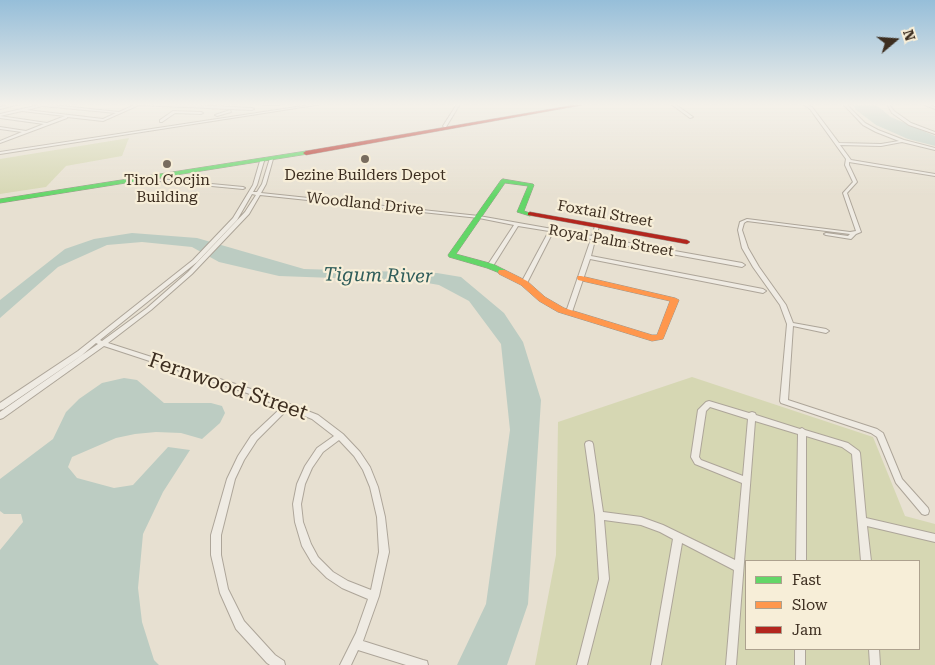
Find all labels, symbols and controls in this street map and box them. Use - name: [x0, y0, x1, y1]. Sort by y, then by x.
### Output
- north arrow: [870, 15, 920, 65]
- text: N: [900, 28, 919, 43]
- marker: Dezine Builders Depot: [359, 153, 371, 165]
- marker: Tirol Cocjin Building: [161, 158, 173, 170]
- place label: Dezine Builders Depot: [284, 167, 446, 185]
- place label: Tirol Cocjin Building: [124, 172, 210, 207]
- street label: Woodland Drive: [306, 189, 424, 219]
- street label: Foxtail Street: [556, 197, 654, 231]
- street label: Royal Palm Street: [547, 221, 675, 261]
- water label: Tigum River: [323, 264, 433, 288]
- street label: Fernwood Street: [145, 348, 311, 426]
- legend: [745, 560, 920, 650]
- text: Fast: [792, 571, 821, 589]
- text: Slow: [792, 596, 827, 614]
- text: Jam: [792, 621, 822, 639]

